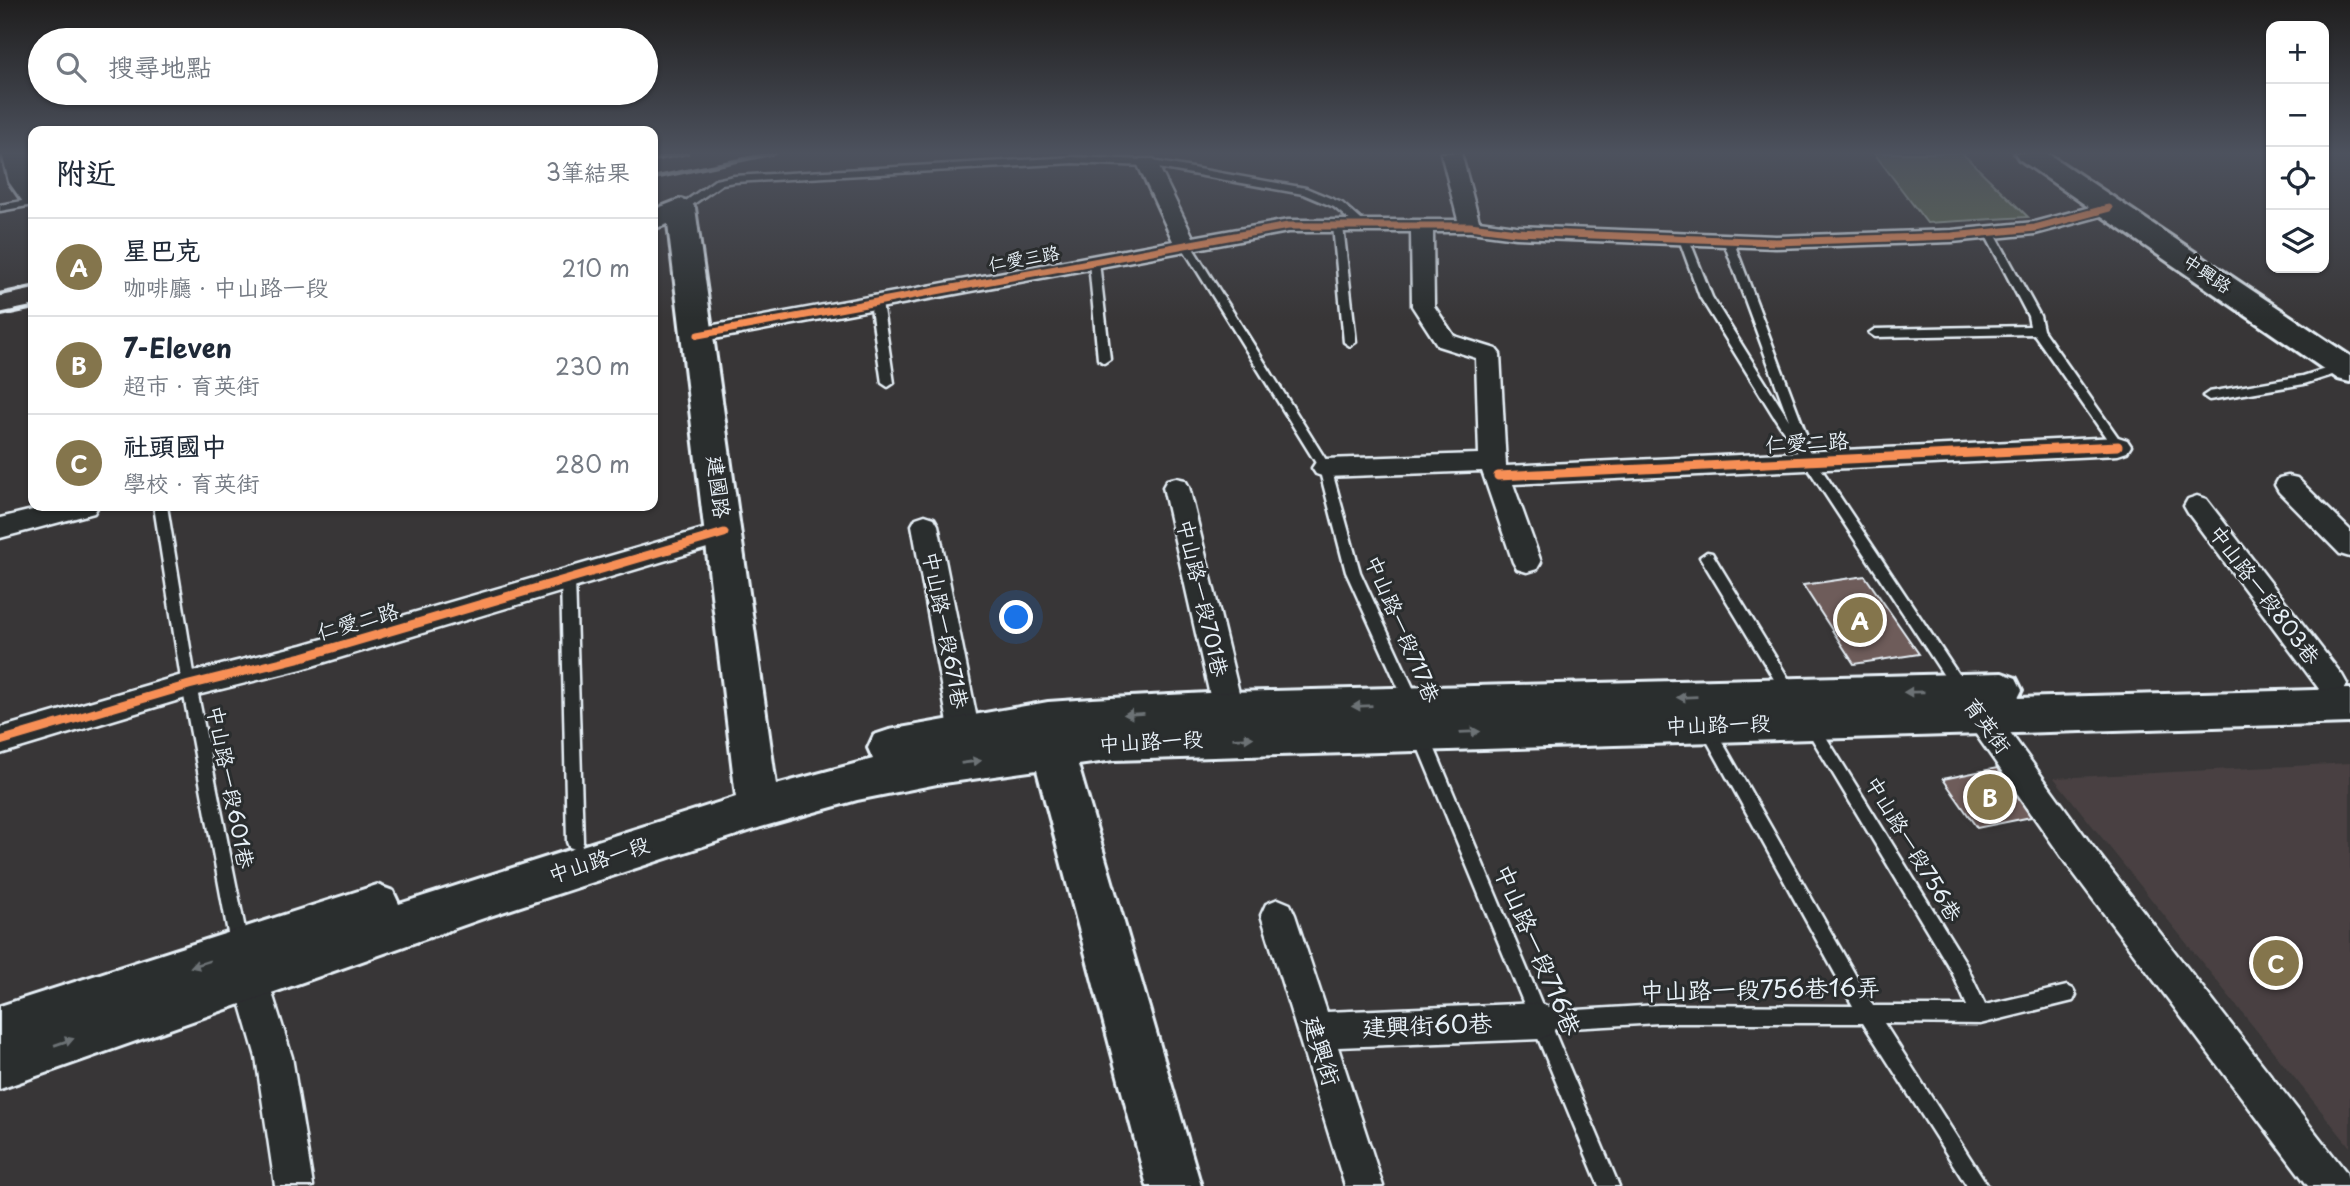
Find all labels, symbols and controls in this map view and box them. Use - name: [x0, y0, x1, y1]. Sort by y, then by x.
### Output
- map controls: [2266, 21, 2329, 273]
- button: +: [2266, 21, 2329, 84]
- search box: [28, 28, 658, 105]
- text: 搜尋地點: [108, 47, 212, 86]
- icon: search: [52, 48, 90, 86]
- button: −: [2266, 84, 2329, 147]
- button: locate: [2266, 147, 2329, 210]
- text: 附近: [56, 149, 116, 194]
- text: 3筆結果: [546, 154, 630, 189]
- button: layers: [2266, 210, 2329, 273]
- text: 星巴克: [123, 230, 201, 269]
- street label: 仁愛三路: [986, 238, 1062, 277]
- street label: 中興路: [2178, 246, 2238, 299]
- text: A: [70, 250, 88, 285]
- text: 210 m: [562, 250, 630, 285]
- text: 咖啡廳 · 中山路一段: [123, 269, 329, 304]
- text: 7-Eleven: [123, 328, 232, 367]
- text: B: [71, 348, 87, 383]
- text: 230 m: [555, 348, 630, 383]
- text: 超市 · 育英街: [123, 367, 260, 402]
- street label: 仁愛二路: [1764, 423, 1850, 459]
- text: 社頭國中: [123, 426, 227, 465]
- text: C: [70, 446, 88, 481]
- text: 280 m: [555, 446, 630, 481]
- street label: 建國路: [700, 454, 740, 520]
- text: 學校 · 育英街: [123, 465, 260, 500]
- street label: 中山路一段701巷: [1170, 516, 1238, 679]
- street label: 中山路一段803巷: [2202, 517, 2329, 670]
- street label: 中山路一段671巷: [916, 548, 978, 711]
- street label: 中山路一段717巷: [1358, 549, 1449, 707]
- street label: 仁愛二路: [313, 593, 402, 647]
- pin: A: [1837, 594, 1883, 646]
- your location: [999, 600, 1033, 634]
- one-way arrow: [1903, 686, 1925, 697]
- street label: 育英街: [1957, 690, 2020, 760]
- one-way arrow: [1676, 691, 1698, 702]
- one-way arrow: [1350, 700, 1372, 711]
- street label: 中山路一段601巷: [200, 702, 263, 871]
- street label: 中山路一段: [1665, 705, 1771, 741]
- one-way arrow: [1123, 709, 1145, 720]
- street label: 中山路一段: [1098, 721, 1204, 759]
- one-way arrow: [1459, 726, 1481, 738]
- one-way arrow: [1232, 733, 1254, 744]
- one-way arrow: [960, 756, 982, 767]
- street label: 中山路一段756巷: [1858, 769, 1971, 927]
- pin: B: [1967, 771, 2013, 823]
- street label: 中山路一段: [544, 827, 653, 890]
- street label: 中山路一段716巷: [1486, 858, 1591, 1041]
- pin: C: [2253, 937, 2299, 989]
- one-way arrow: [190, 959, 211, 970]
- street label: 中山路一段756巷16弄: [1640, 968, 1880, 1008]
- street label: 建興街60巷: [1361, 1004, 1493, 1044]
- street label: 建興街: [1295, 1011, 1351, 1090]
- one-way arrow: [54, 1036, 75, 1047]

